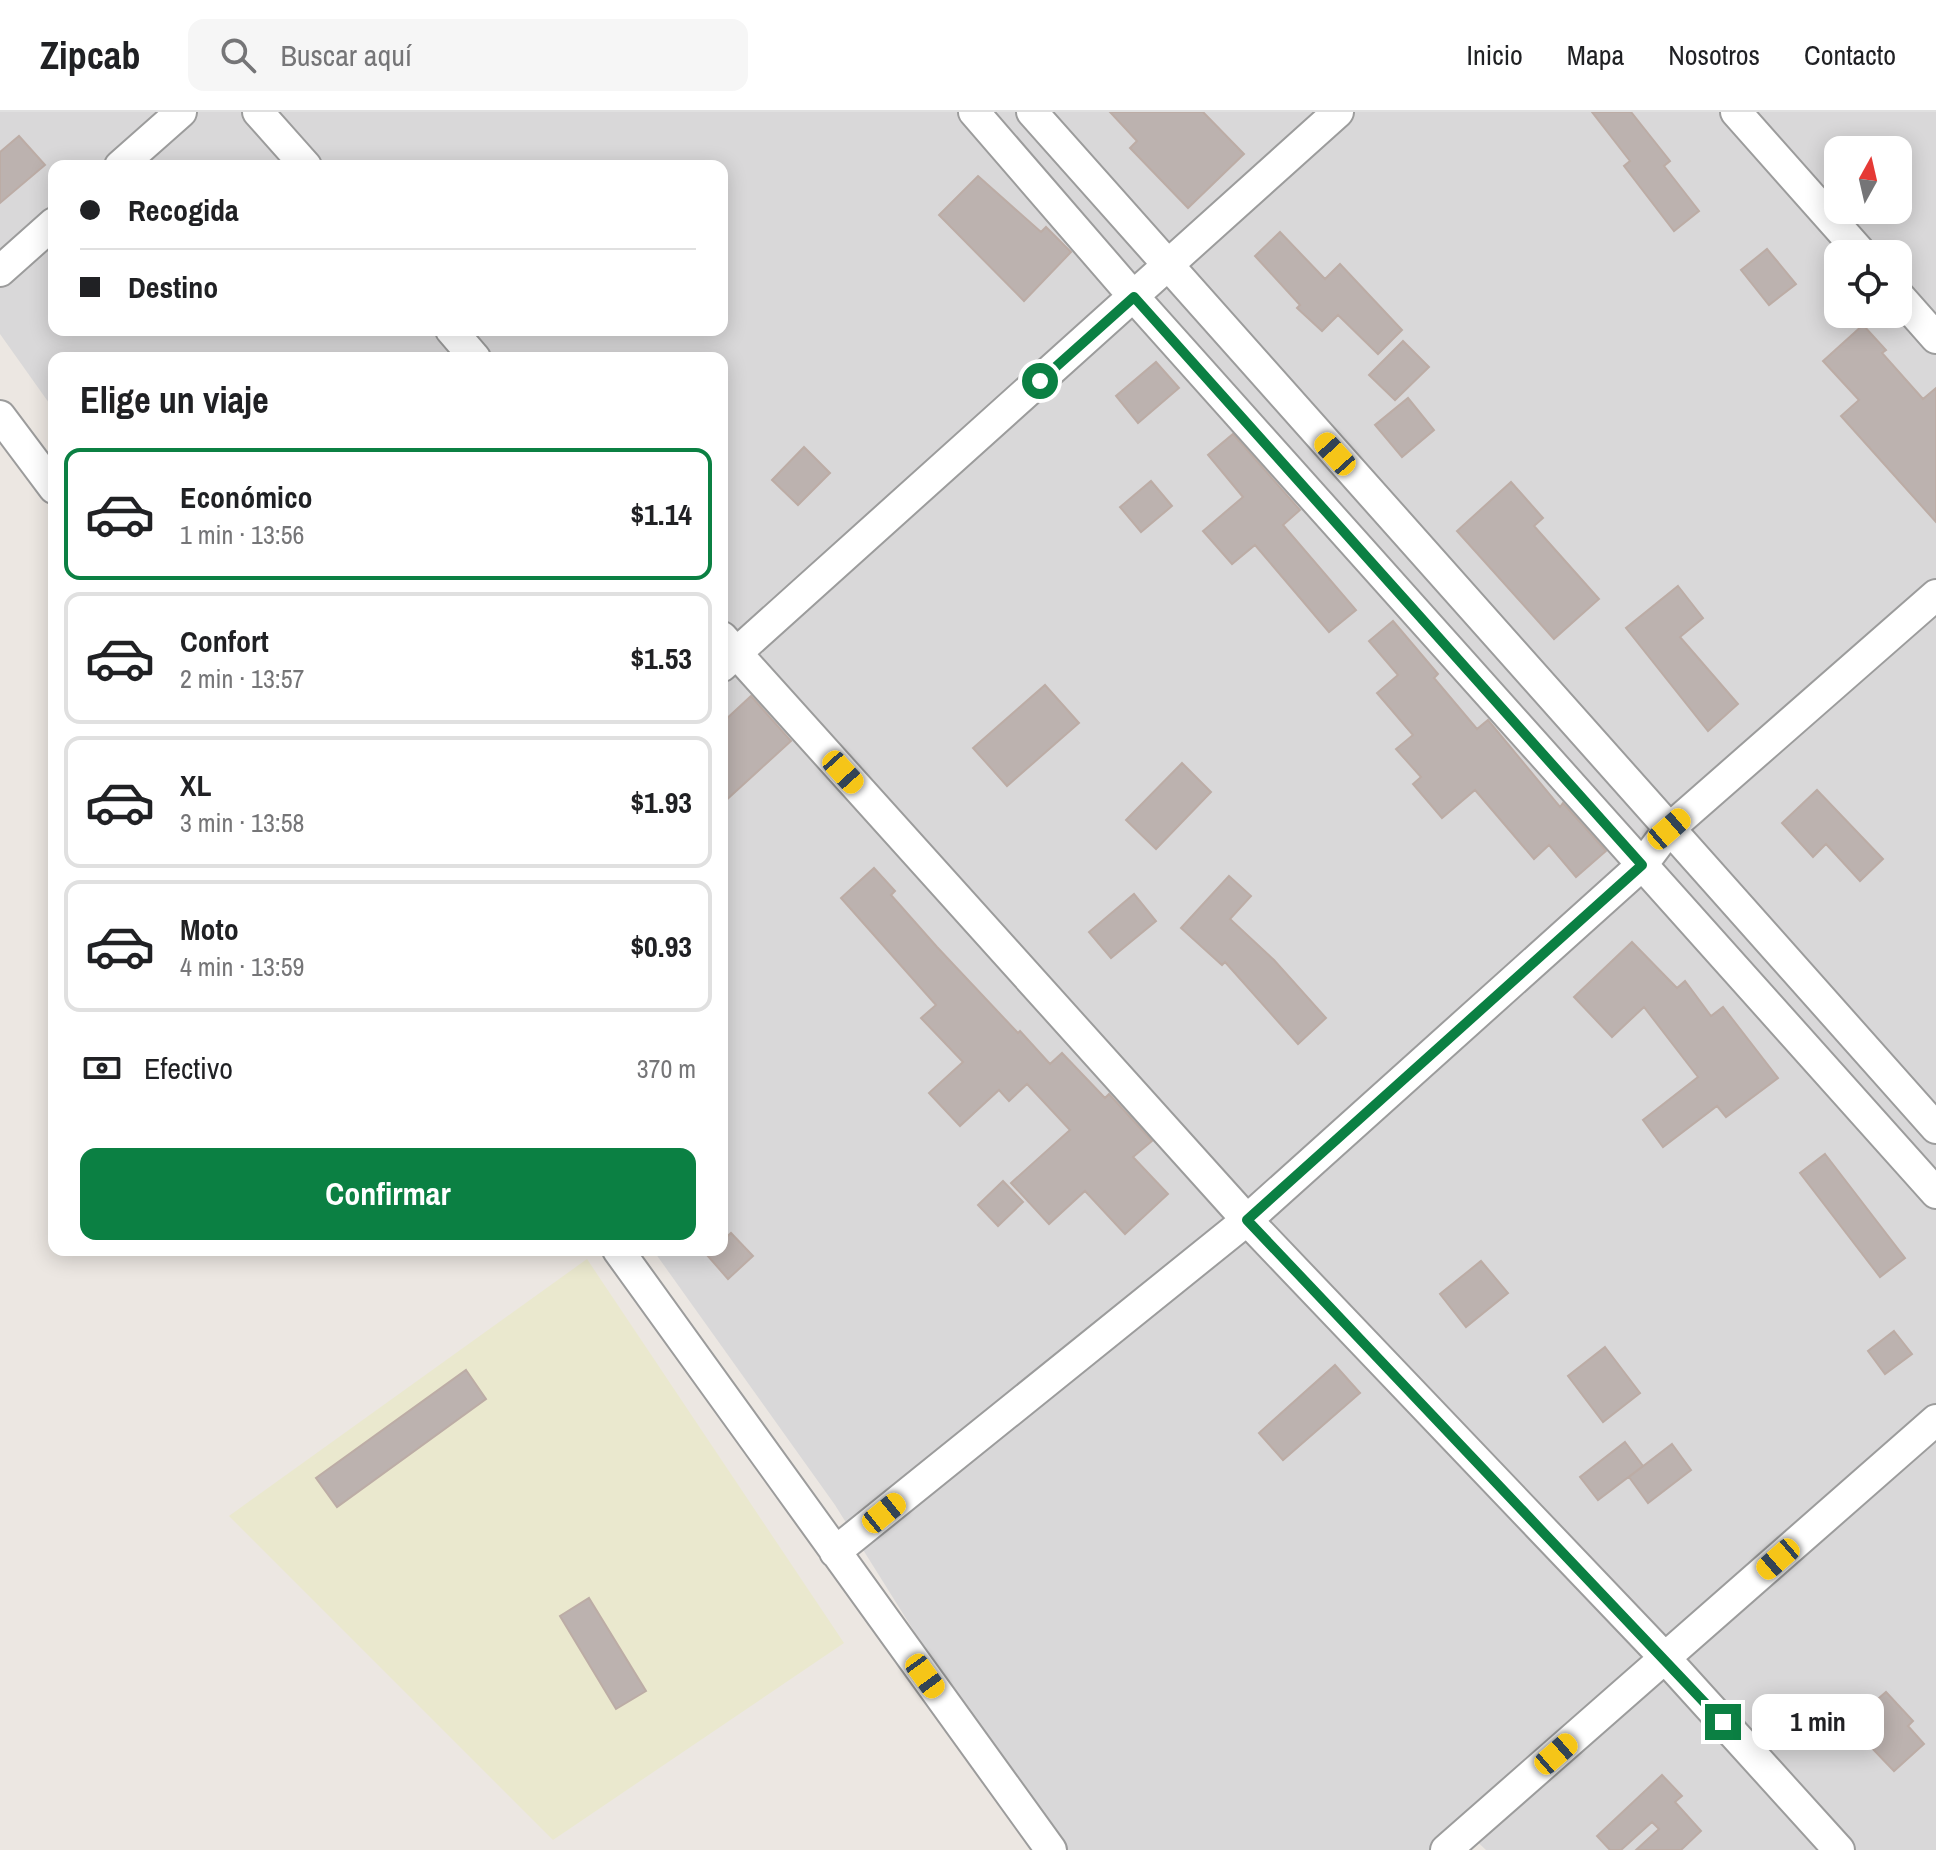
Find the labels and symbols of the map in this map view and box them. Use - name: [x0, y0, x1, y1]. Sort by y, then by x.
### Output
- north arrow: [1824, 136, 1912, 224]
- route start: [1022, 363, 1058, 399]
- car: [1310, 428, 1360, 480]
- car: [818, 746, 868, 798]
- car: [1643, 804, 1695, 854]
- car: [858, 1489, 910, 1537]
- car: [1752, 1534, 1804, 1584]
- car: [901, 1650, 949, 1702]
- callout: 1 min: [1751, 1694, 1883, 1750]
- route end: [1705, 1704, 1741, 1740]
- car: [1530, 1729, 1582, 1779]

